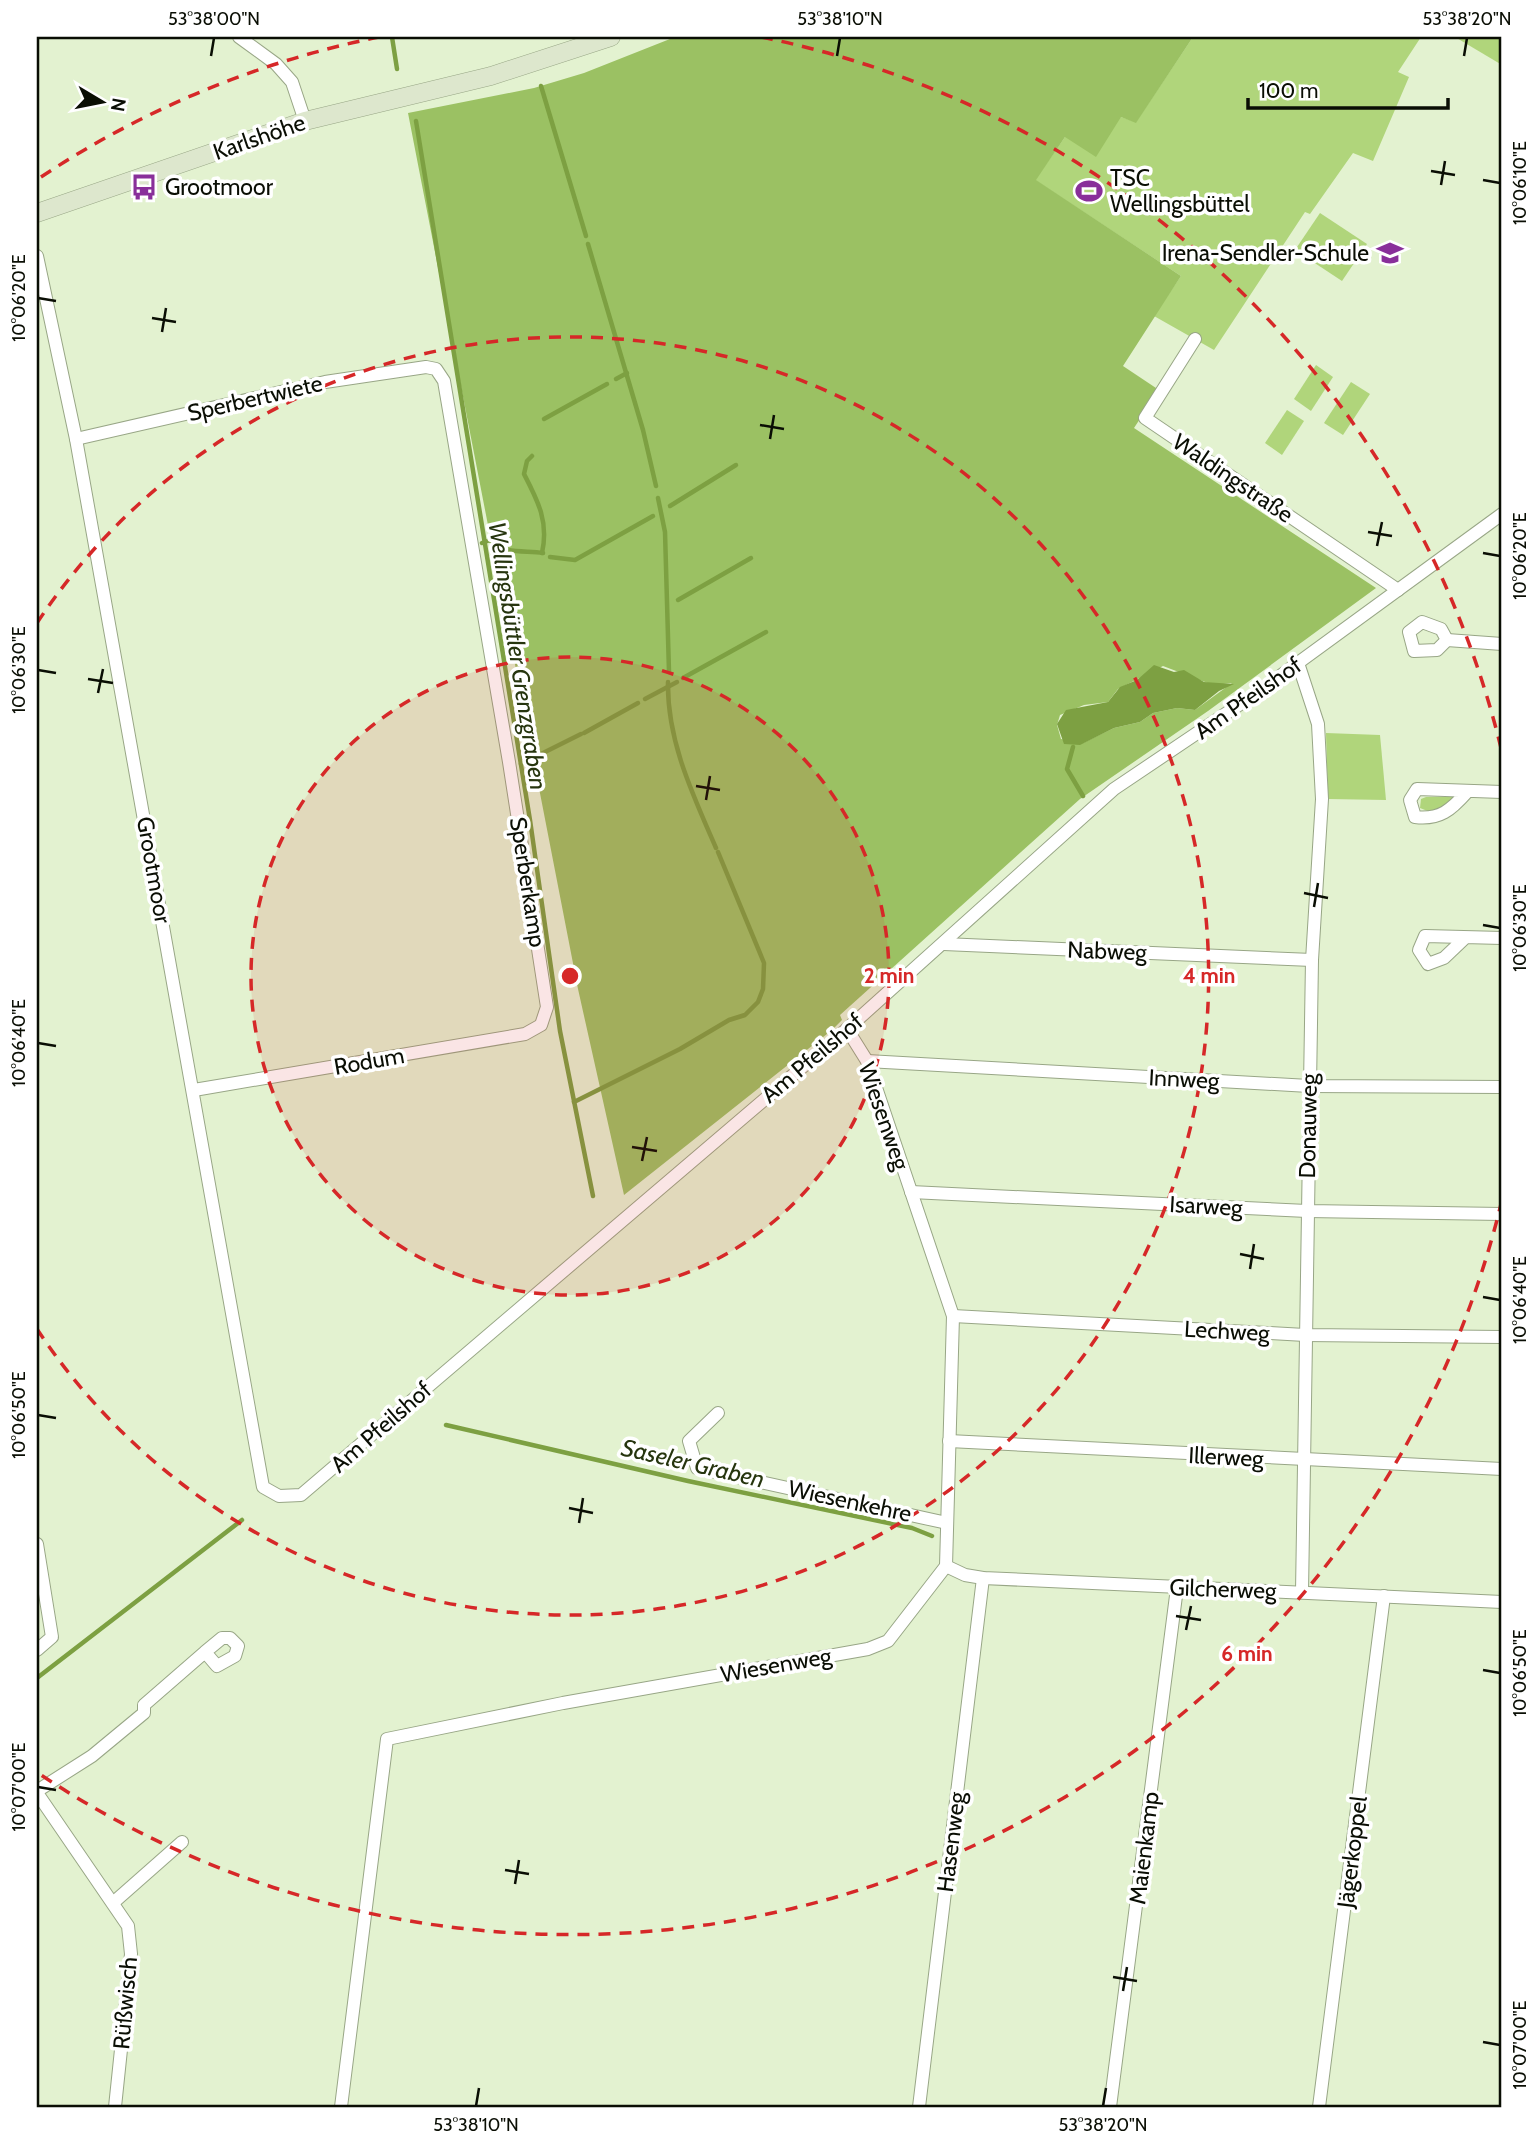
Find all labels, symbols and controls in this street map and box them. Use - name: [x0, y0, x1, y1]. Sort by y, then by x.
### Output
- text: 53°38'00"N: [168, 8, 260, 30]
- text: 53°38'10"N: [797, 8, 883, 30]
- text: 53°38'20"N: [1423, 8, 1511, 30]
- north arrow: [66, 66, 136, 136]
- scale bar: [1248, 66, 1448, 110]
- text: 100 m: [1259, 78, 1318, 103]
- text: N: [106, 96, 131, 113]
- street label: Karlshöhe: [209, 108, 309, 166]
- text: 10°06'10"E: [1509, 141, 1531, 225]
- place label: TSC Wellingsbüttel: [1110, 164, 1250, 218]
- bus stop icon: Grootmoor: [129, 172, 159, 202]
- place label: Grootmoor: [165, 173, 274, 201]
- sports icon: TSC Wellingsbüttel: [1074, 176, 1104, 206]
- school or university icon: Irena-Sendler-Schule: [1375, 238, 1405, 268]
- place label: Irena-Sendler-Schule: [1162, 239, 1369, 267]
- text: 10°06'20"E: [8, 254, 30, 342]
- street label: Sperbertwiete: [185, 369, 325, 427]
- street label: Waldingstraße: [1167, 427, 1299, 529]
- text: 10°06'20"E: [1509, 512, 1531, 600]
- water label: Wellingsbüttler Grenzgraben: [482, 520, 554, 792]
- text: 10°06'30"E: [8, 626, 30, 714]
- street label: Am Pfeilshof: [1189, 651, 1307, 745]
- street label: Grootmoor: [131, 814, 177, 926]
- street label: Sperberkamp: [504, 815, 552, 949]
- text: 10°06'30"E: [1509, 884, 1531, 972]
- street label: Nabweg: [1067, 936, 1148, 966]
- text: 2 min: [864, 963, 914, 988]
- text: 4 min: [1183, 963, 1235, 988]
- centre of rings: [558, 964, 582, 988]
- text: 10°06'40"E: [8, 999, 30, 1087]
- street label: Am Pfeilshof: [755, 1007, 869, 1109]
- street label: Rodum: [332, 1041, 406, 1081]
- street label: Wiesenweg: [853, 1058, 916, 1174]
- street label: Innweg: [1148, 1063, 1221, 1095]
- street label: Donauweg: [1293, 1073, 1323, 1179]
- street label: Isarweg: [1169, 1190, 1244, 1222]
- text: 10°06'40"E: [1509, 1256, 1531, 1344]
- street label: Lechweg: [1184, 1315, 1271, 1347]
- text: 10°06'50"E: [8, 1371, 30, 1459]
- street label: Am Pfeilshof: [325, 1375, 437, 1478]
- water label: Saseler Graben: [619, 1432, 767, 1494]
- street label: Illerweg: [1188, 1441, 1265, 1473]
- street label: Wiesenkehre: [786, 1474, 914, 1528]
- street label: Gilcherweg: [1169, 1573, 1278, 1605]
- text: 10°06'50"E: [1509, 1629, 1531, 1717]
- street label: Wiesenweg: [718, 1641, 834, 1689]
- text: 6 min: [1221, 1641, 1273, 1666]
- text: 10°07'00"E: [8, 1742, 30, 1832]
- street label: Hasenweg: [931, 1790, 971, 1894]
- street label: Maienkamp: [1123, 1790, 1165, 1906]
- street label: Jägerkoppel: [1331, 1794, 1373, 1911]
- street label: Rüßwisch: [107, 1956, 143, 2050]
- text: 10°07'00"E: [1509, 2000, 1531, 2090]
- text: 53°38'10"N: [433, 2114, 519, 2136]
- text: 53°38'20"N: [1059, 2114, 1147, 2136]

